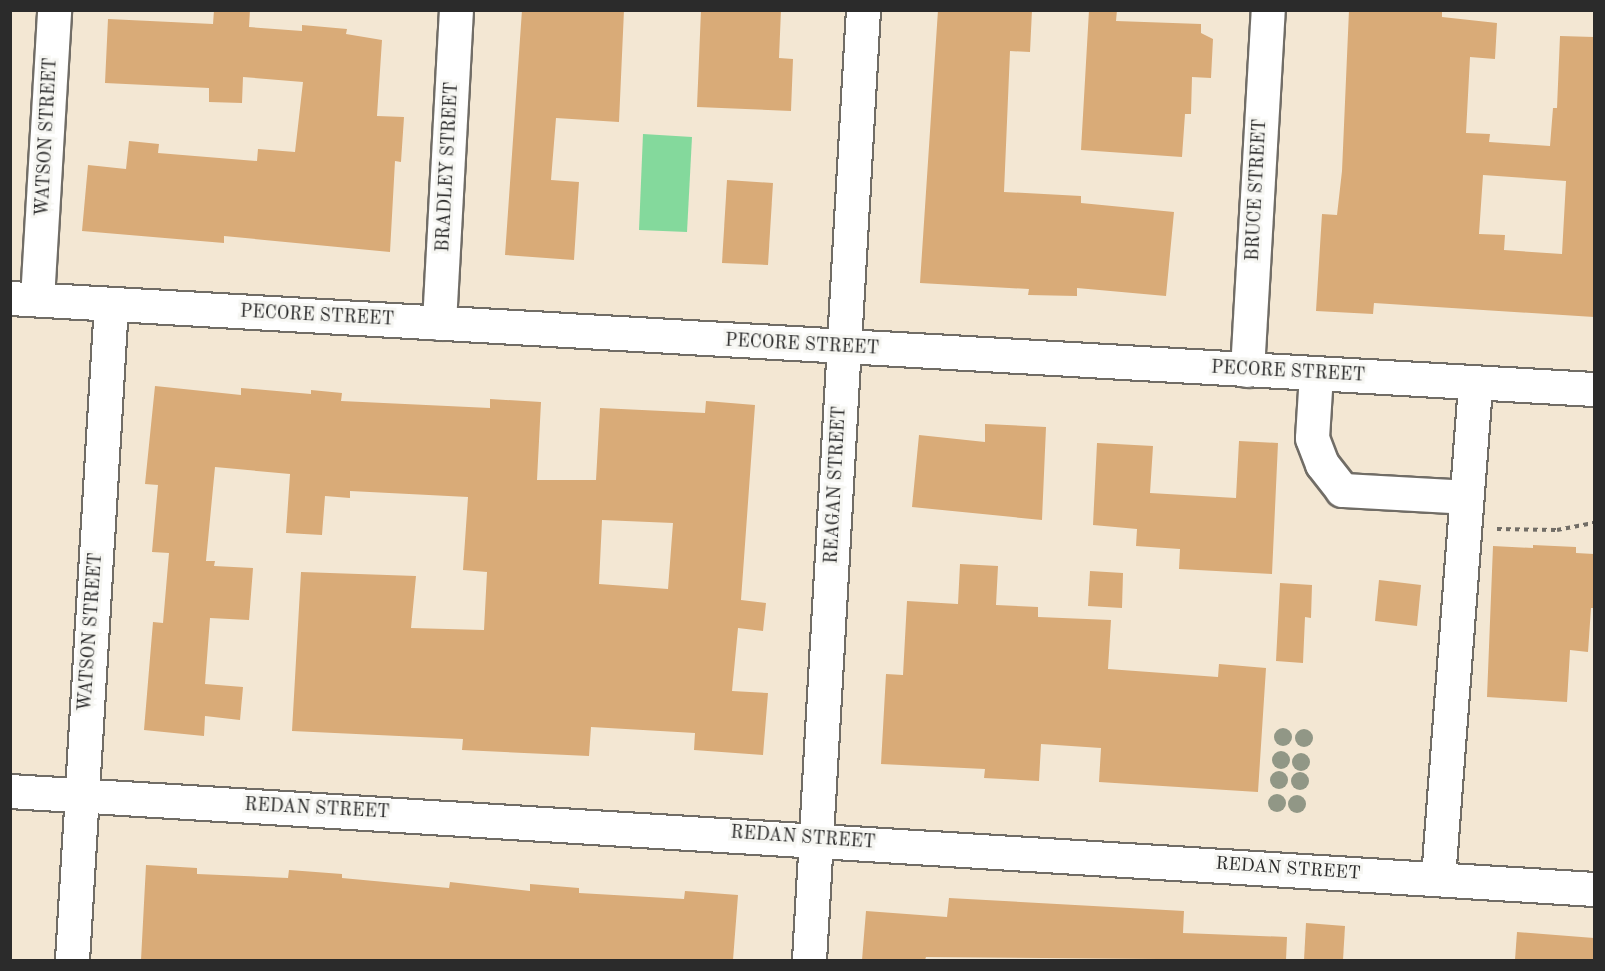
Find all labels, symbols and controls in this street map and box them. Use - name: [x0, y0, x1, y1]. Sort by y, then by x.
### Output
- street label: WATSON STREET: [32, 57, 62, 217]
- street label: BRADLEY STREET: [433, 81, 463, 253]
- street label: BRUCE STREET: [1242, 118, 1272, 262]
- street label: PECORE STREET: [239, 301, 395, 331]
- street label: PECORE STREET: [724, 330, 880, 360]
- street label: PECORE STREET: [1210, 357, 1366, 387]
- street label: REAGAN STREET: [821, 406, 851, 564]
- street label: WATSON STREET: [75, 552, 107, 712]
- street label: REDAN STREET: [244, 794, 390, 824]
- street label: REDAN STREET: [730, 822, 876, 854]
- street label: REDAN STREET: [1215, 853, 1361, 885]

